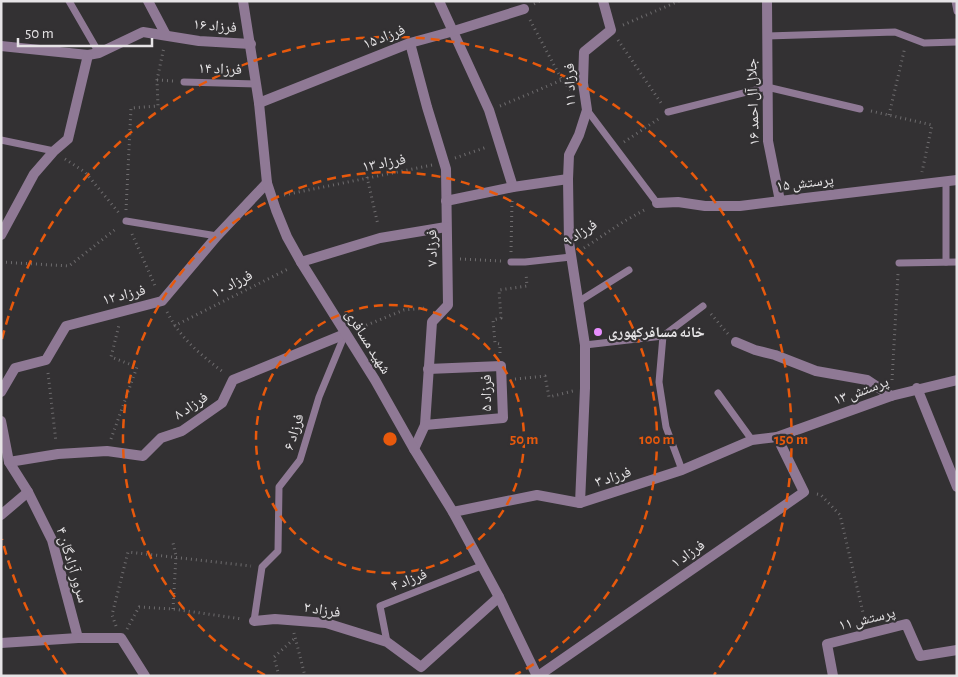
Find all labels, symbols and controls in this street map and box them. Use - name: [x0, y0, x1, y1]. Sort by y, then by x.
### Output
- scale bar: [18, 15, 151, 47]
- street label: فرزاد ۱۶: [192, 17, 238, 36]
- street label: فرزاد ۱۵: [361, 22, 408, 53]
- text: 50 m: [25, 26, 54, 41]
- street label: جلال آل احمد ۱۶: [743, 58, 764, 146]
- street label: فرزاد ۱۴: [198, 61, 242, 78]
- street label: فرزاد ۱۱: [562, 63, 579, 107]
- street label: فرزاد ۱۳: [361, 151, 407, 176]
- street label: پرستش ۱۵: [775, 172, 835, 196]
- street label: فرزاد ۹: [560, 217, 600, 250]
- street label: فرزاد ۷: [424, 229, 441, 267]
- street label: فرزاد ۱۰: [209, 267, 255, 302]
- street label: فرزاد ۱۲: [101, 282, 147, 309]
- street label: شهید مسافری: [341, 307, 394, 378]
- place label: خانه مسافرکهوری: [608, 325, 705, 341]
- marker: خانه مسافرکهوری: [592, 326, 604, 338]
- street label: فرزاد ۵: [479, 374, 495, 412]
- street label: پرستش ۱۳: [831, 374, 891, 410]
- street label: فرزاد ۸: [171, 389, 211, 423]
- street label: فرزاد ۶: [281, 412, 308, 452]
- centre of rings: [381, 430, 399, 448]
- text: 50 m: [510, 432, 538, 447]
- text: 100 m: [639, 432, 675, 447]
- text: 150 m: [774, 432, 808, 447]
- street label: فرزاد ۳: [593, 464, 633, 491]
- street label: سرور آزادگان ۴: [51, 525, 91, 605]
- street label: فرزاد ۱: [668, 537, 708, 572]
- street label: فرزاد ۴: [389, 566, 429, 595]
- street label: فرزاد ۲: [302, 600, 342, 621]
- street label: پرستش ۱۱: [837, 605, 897, 635]

